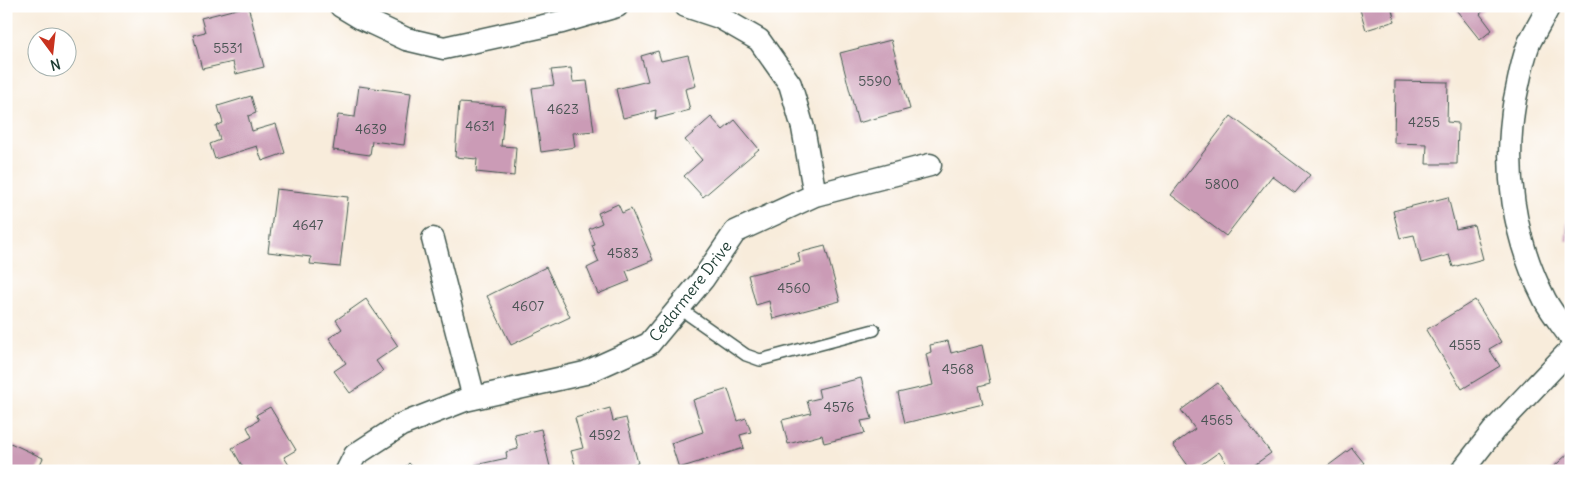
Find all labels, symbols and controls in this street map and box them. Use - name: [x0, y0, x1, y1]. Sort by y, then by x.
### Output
- north arrow: [28, 28, 78, 78]
- house number: 5531: [213, 39, 243, 57]
- text: N: [48, 55, 62, 75]
- house number: 5590: [858, 72, 892, 90]
- house number: 4623: [547, 100, 579, 118]
- house number: 4255: [1408, 113, 1440, 131]
- house number: 4631: [465, 117, 495, 135]
- house number: 4639: [355, 120, 387, 138]
- house number: 5800: [1205, 175, 1239, 193]
- house number: 4647: [293, 216, 324, 234]
- street label: Cedarmere Drive: [644, 236, 736, 346]
- house number: 4583: [607, 244, 639, 262]
- house number: 4560: [777, 279, 811, 297]
- house number: 4607: [512, 297, 544, 315]
- house number: 4555: [1449, 336, 1481, 354]
- house number: 4568: [942, 360, 974, 378]
- house number: 4576: [824, 398, 854, 416]
- house number: 4565: [1201, 411, 1233, 429]
- house number: 4592: [589, 426, 621, 444]

